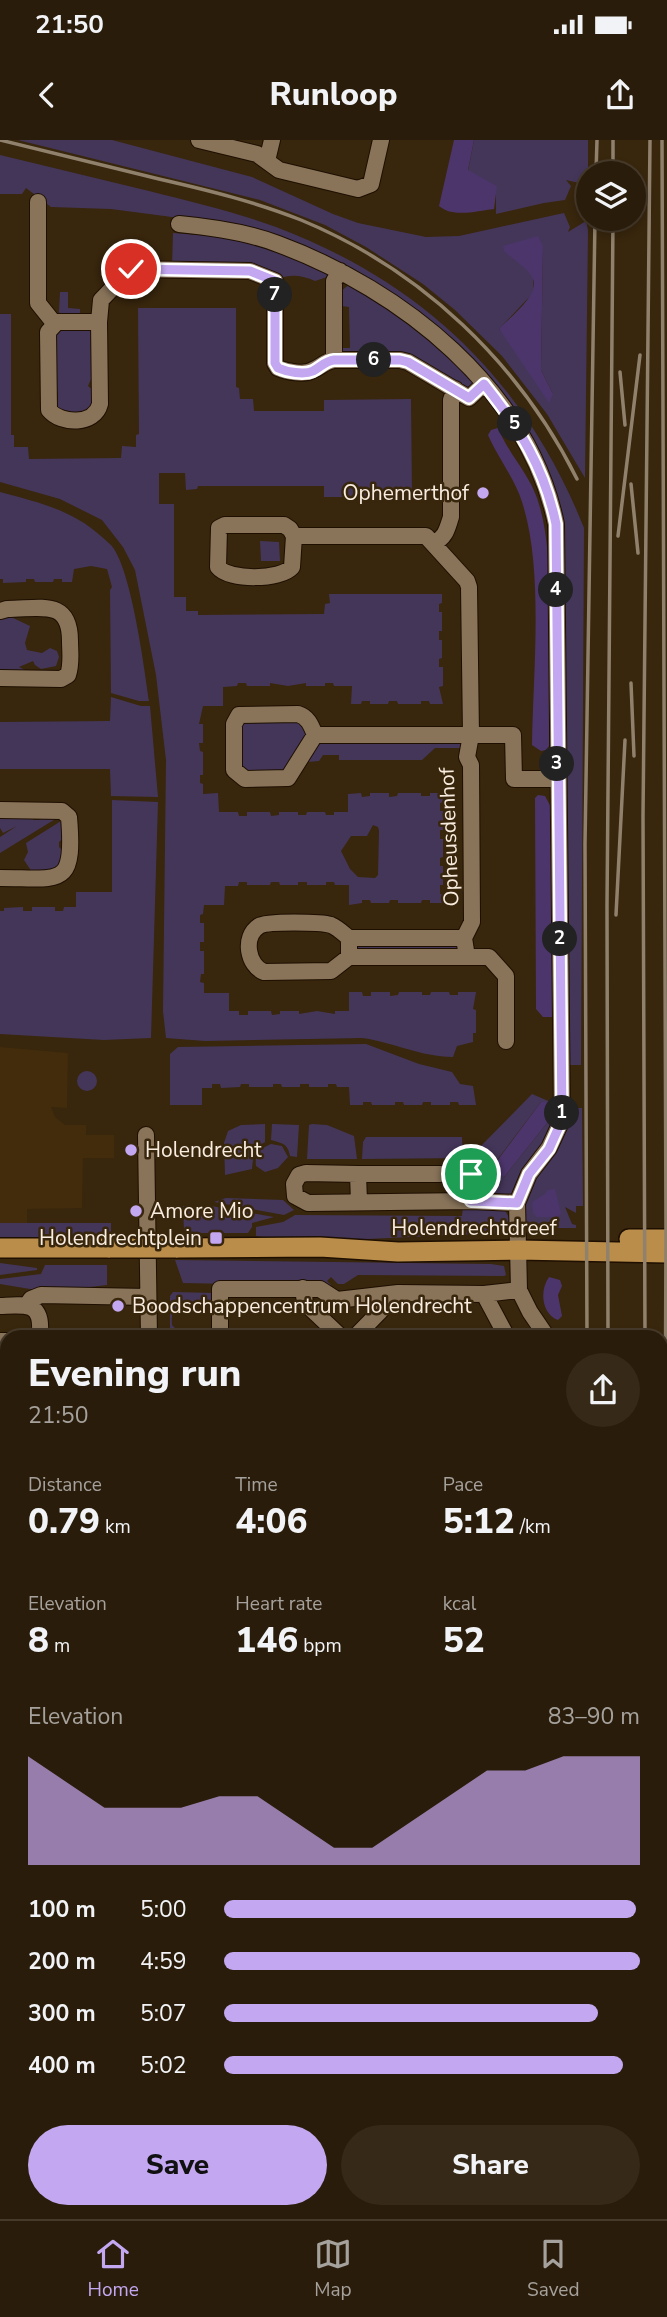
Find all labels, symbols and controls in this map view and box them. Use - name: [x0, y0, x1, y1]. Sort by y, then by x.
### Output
- text: 21:50: [35, 7, 104, 42]
- text: Runloop: [270, 73, 397, 116]
- icon: back: [28, 76, 66, 114]
- icon: share: [601, 76, 639, 114]
- map controls: [576, 161, 646, 231]
- button: layers: [576, 161, 646, 231]
- pin: [101, 239, 161, 299]
- icon: check: [112, 250, 150, 288]
- pin: 7: [258, 278, 292, 312]
- text: 7: [269, 281, 280, 307]
- pin: 6: [356, 342, 392, 378]
- text: 6: [368, 346, 379, 372]
- pin: 5: [498, 406, 532, 442]
- text: 5: [509, 410, 520, 436]
- place label: Ophemerthof: [342, 479, 470, 507]
- marker: Ophemerthof: [475, 485, 491, 501]
- pin: 4: [538, 573, 574, 608]
- text: 4: [550, 576, 561, 602]
- pin: 3: [540, 746, 574, 782]
- text: 3: [551, 750, 562, 776]
- street label: Opheusdenhof: [433, 766, 465, 907]
- pin: 2: [542, 922, 578, 956]
- text: 2: [554, 925, 565, 951]
- pin: 1: [544, 1096, 580, 1130]
- text: 1: [556, 1099, 567, 1125]
- place label: Holendrecht: [145, 1136, 262, 1164]
- marker: Holendrecht: [123, 1142, 139, 1158]
- pin: [441, 1144, 501, 1204]
- icon: arrive: [452, 1155, 490, 1193]
- place label: Amore Mio: [150, 1197, 253, 1225]
- marker: Amore Mio: [128, 1203, 144, 1219]
- street label: Holendrechtdreef: [391, 1214, 558, 1242]
- place label: Holendrechtplein: [39, 1224, 202, 1252]
- marker: Holendrechtplein: [208, 1230, 224, 1246]
- place label: Boodschappencentrum Holendrecht: [132, 1292, 472, 1320]
- marker: Boodschappencentrum Holendrecht: [110, 1298, 126, 1314]
- text: Evening run: [28, 1348, 241, 1399]
- button: share: [566, 1353, 640, 1427]
- text: 21:50: [28, 1400, 88, 1431]
- text: Distance: [28, 1472, 102, 1498]
- text: Time: [235, 1472, 278, 1498]
- text: Pace: [443, 1472, 483, 1498]
- text: 0.79: [28, 1498, 100, 1545]
- text: 4:06: [235, 1498, 307, 1545]
- text: 5:12: [443, 1498, 515, 1545]
- text: km: [100, 1514, 131, 1540]
- text: /km: [515, 1514, 551, 1540]
- text: Elevation: [28, 1591, 107, 1617]
- text: Heart rate: [235, 1591, 322, 1617]
- text: kcal: [443, 1591, 476, 1617]
- text: 8: [28, 1617, 49, 1664]
- text: 146: [235, 1617, 298, 1664]
- text: 52: [443, 1617, 485, 1664]
- text: m: [49, 1633, 70, 1659]
- text: bpm: [298, 1633, 342, 1659]
- text: Elevation: [28, 1701, 123, 1732]
- text: 83–90 m: [548, 1701, 640, 1732]
- text: 100 m: [28, 1894, 96, 1925]
- text: 5:00: [140, 1894, 187, 1925]
- text: 200 m: [28, 1946, 96, 1977]
- text: 4:59: [140, 1946, 187, 1977]
- text: 300 m: [28, 1998, 96, 2029]
- text: 5:07: [140, 1998, 187, 2029]
- text: 400 m: [28, 2050, 96, 2081]
- text: 5:02: [140, 2050, 187, 2081]
- button: Save: [28, 2125, 327, 2205]
- button: Share: [341, 2125, 640, 2205]
- tab: Home: [88, 2235, 139, 2303]
- tab: Map: [314, 2235, 352, 2303]
- tab: Saved: [527, 2235, 579, 2303]

